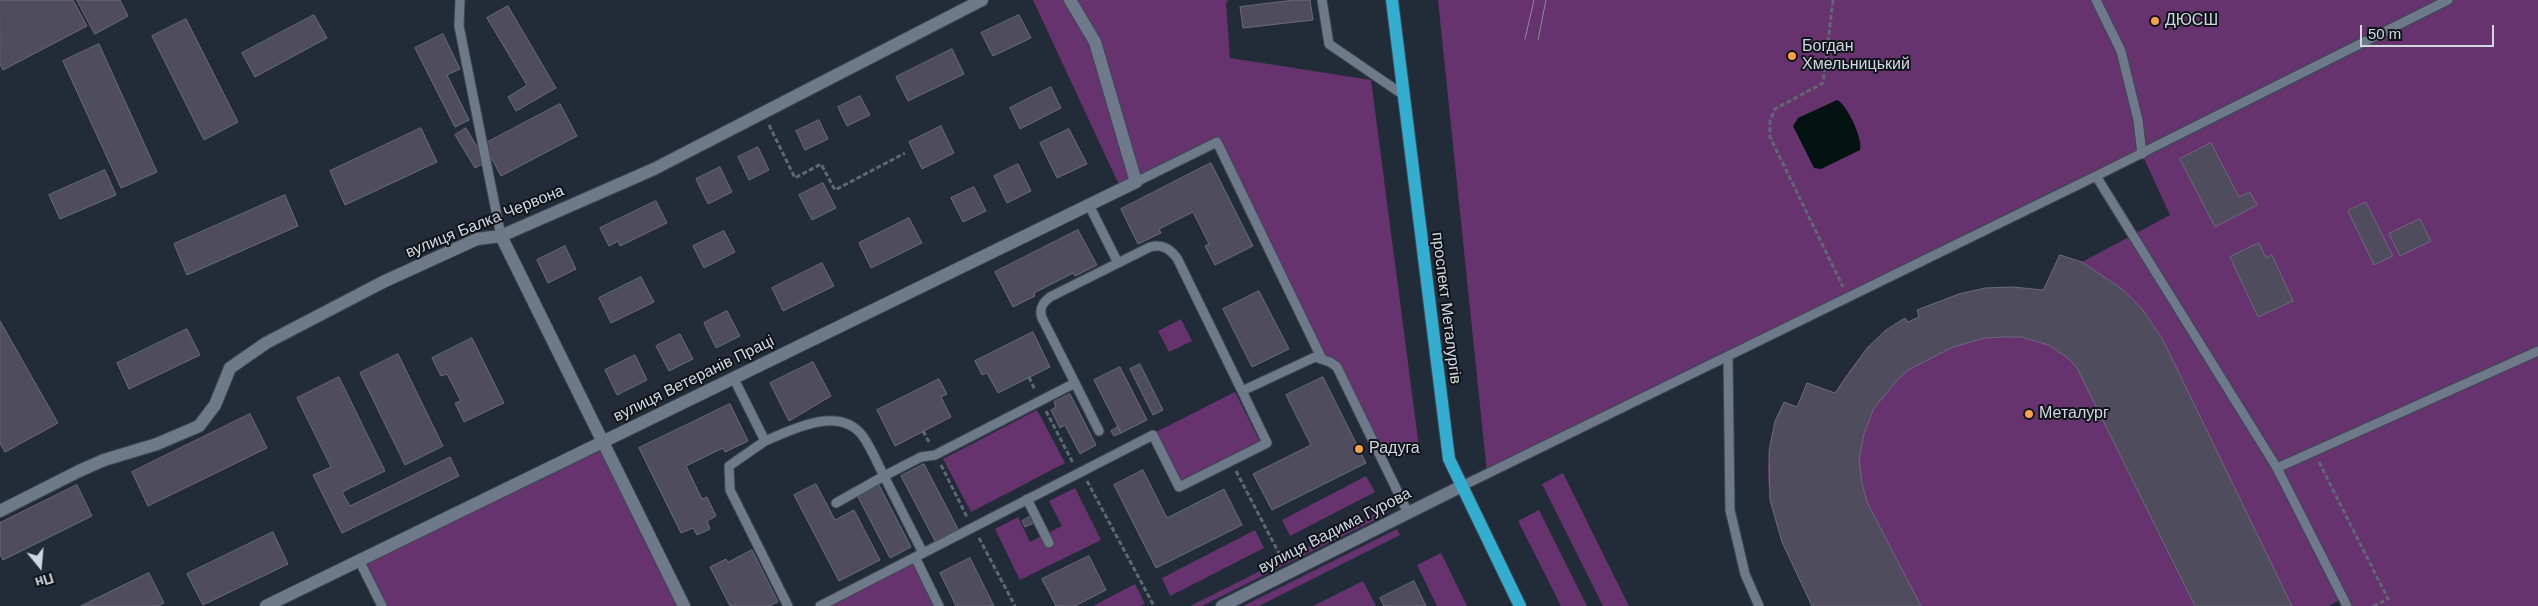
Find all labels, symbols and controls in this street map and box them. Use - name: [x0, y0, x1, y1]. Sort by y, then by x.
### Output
- place label: ДЮСШ: [2165, 11, 2218, 31]
- marker: ДЮСШ: [2149, 15, 2161, 27]
- scale bar: [2363, 15, 2497, 47]
- text: 50 m: [2368, 25, 2401, 42]
- place label: Богдан Хмельницький: [1802, 37, 1910, 75]
- marker: Богдан Хмельницький: [1786, 50, 1798, 62]
- street label: вулиця Балка Червона: [403, 181, 567, 263]
- street label: проспект Металургів: [1427, 231, 1465, 385]
- street label: вулиця Ветеранів Праці: [610, 332, 778, 426]
- place label: Металург: [2039, 404, 2109, 424]
- marker: Металург: [2023, 408, 2035, 420]
- place label: Радуга: [1369, 439, 1420, 459]
- marker: Радуга: [1353, 443, 1365, 455]
- street label: вулиця Вадима Гурова: [1255, 484, 1415, 578]
- north arrow: [15, 541, 65, 591]
- text: Пн: [33, 570, 56, 591]

